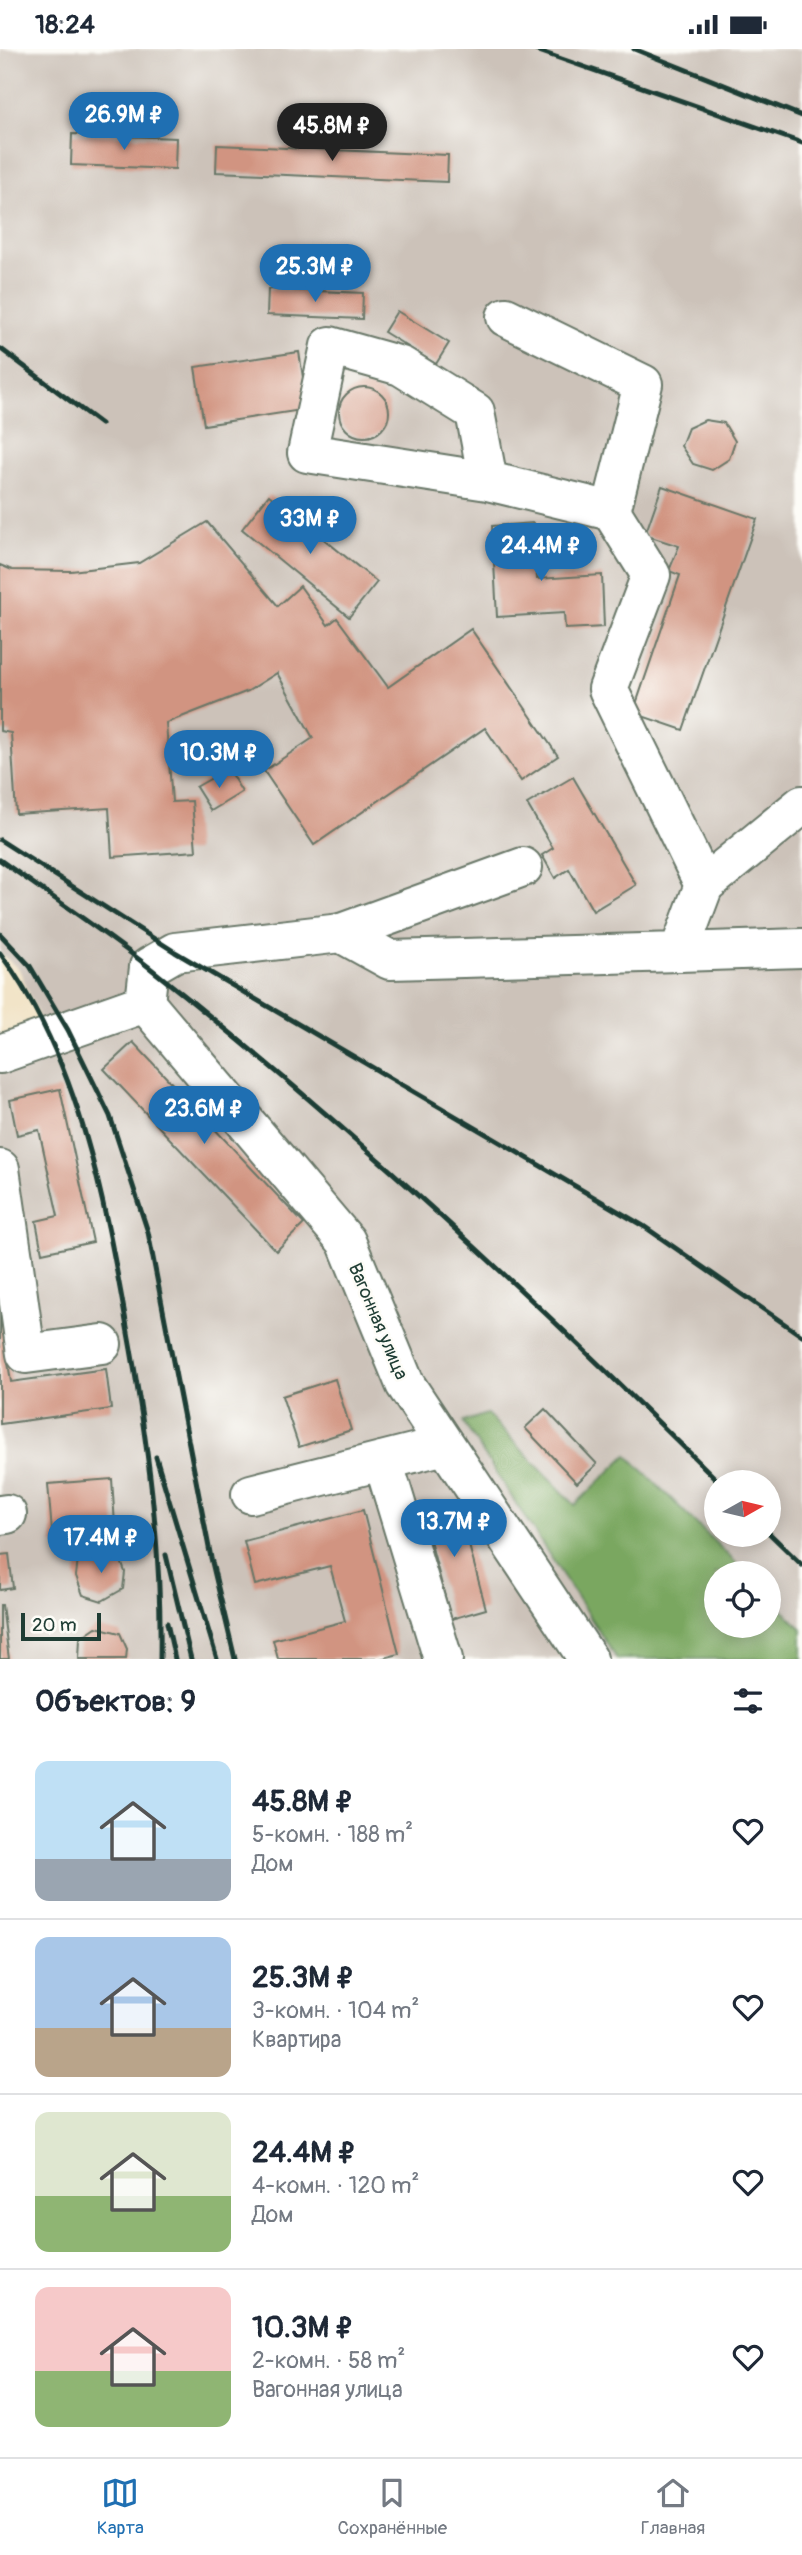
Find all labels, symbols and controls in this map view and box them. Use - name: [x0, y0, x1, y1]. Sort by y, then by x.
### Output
- text: 18:24: [35, 9, 95, 41]
- pin: 26.9M ₽: [59, 92, 189, 152]
- text: 26.9M ₽: [85, 100, 163, 129]
- pin: 45.8M ₽: [267, 103, 397, 163]
- text: 45.8M ₽: [293, 111, 371, 140]
- pin: 25.3M ₽: [250, 245, 380, 304]
- text: 25.3M ₽: [276, 252, 354, 281]
- pin: 33M ₽: [261, 497, 359, 556]
- text: 33M ₽: [279, 504, 341, 533]
- pin: 24.4M ₽: [476, 524, 606, 583]
- text: 24.4M ₽: [501, 531, 581, 560]
- pin: 10.3M ₽: [154, 731, 284, 790]
- text: 10.3M ₽: [180, 738, 258, 767]
- pin: 23.6M ₽: [139, 1087, 269, 1146]
- text: 23.6M ₽: [165, 1094, 243, 1123]
- street label: Вагонная улица: [343, 1259, 413, 1383]
- north arrow: [704, 1470, 780, 1547]
- map controls: [704, 1470, 781, 1638]
- pin: 13.7M ₽: [389, 1499, 519, 1559]
- text: 13.7M ₽: [417, 1507, 491, 1536]
- pin: 17.4M ₽: [36, 1515, 166, 1575]
- text: 17.4M ₽: [64, 1523, 138, 1552]
- button: locate: [704, 1561, 781, 1638]
- scale bar: [21, 1610, 102, 1642]
- text: 20 m: [32, 1613, 77, 1637]
- icon: filters: [729, 1682, 767, 1720]
- text: Объектов: 9: [35, 1683, 196, 1720]
- text: 45.8M ₽: [252, 1783, 353, 1820]
- icon: home: [91, 1789, 175, 1873]
- icon: heart: [729, 1812, 767, 1850]
- text: 5-комн. · 188 m²: [252, 1820, 413, 1849]
- text: Дом: [252, 1849, 293, 1878]
- text: 25.3M ₽: [252, 1959, 354, 1996]
- icon: home: [91, 1965, 175, 2049]
- icon: heart: [729, 1988, 767, 2026]
- text: 3-комн. · 104 m²: [252, 1996, 419, 2025]
- text: Квартира: [252, 2025, 341, 2054]
- text: 24.4M ₽: [252, 2134, 356, 2171]
- icon: home: [91, 2140, 175, 2224]
- icon: heart: [729, 2163, 767, 2201]
- text: 4-комн. · 120 m²: [252, 2171, 419, 2200]
- text: Дом: [252, 2200, 293, 2229]
- text: 10.3M ₽: [252, 2309, 354, 2346]
- icon: home: [91, 2315, 175, 2399]
- icon: heart: [729, 2338, 767, 2376]
- text: 2-комн. · 58 m²: [252, 2346, 405, 2375]
- text: Вагонная улица: [252, 2375, 403, 2404]
- tab: Карта: [97, 2474, 144, 2540]
- tab: Сохранённые: [338, 2474, 447, 2540]
- tab: Главная: [641, 2474, 705, 2540]

